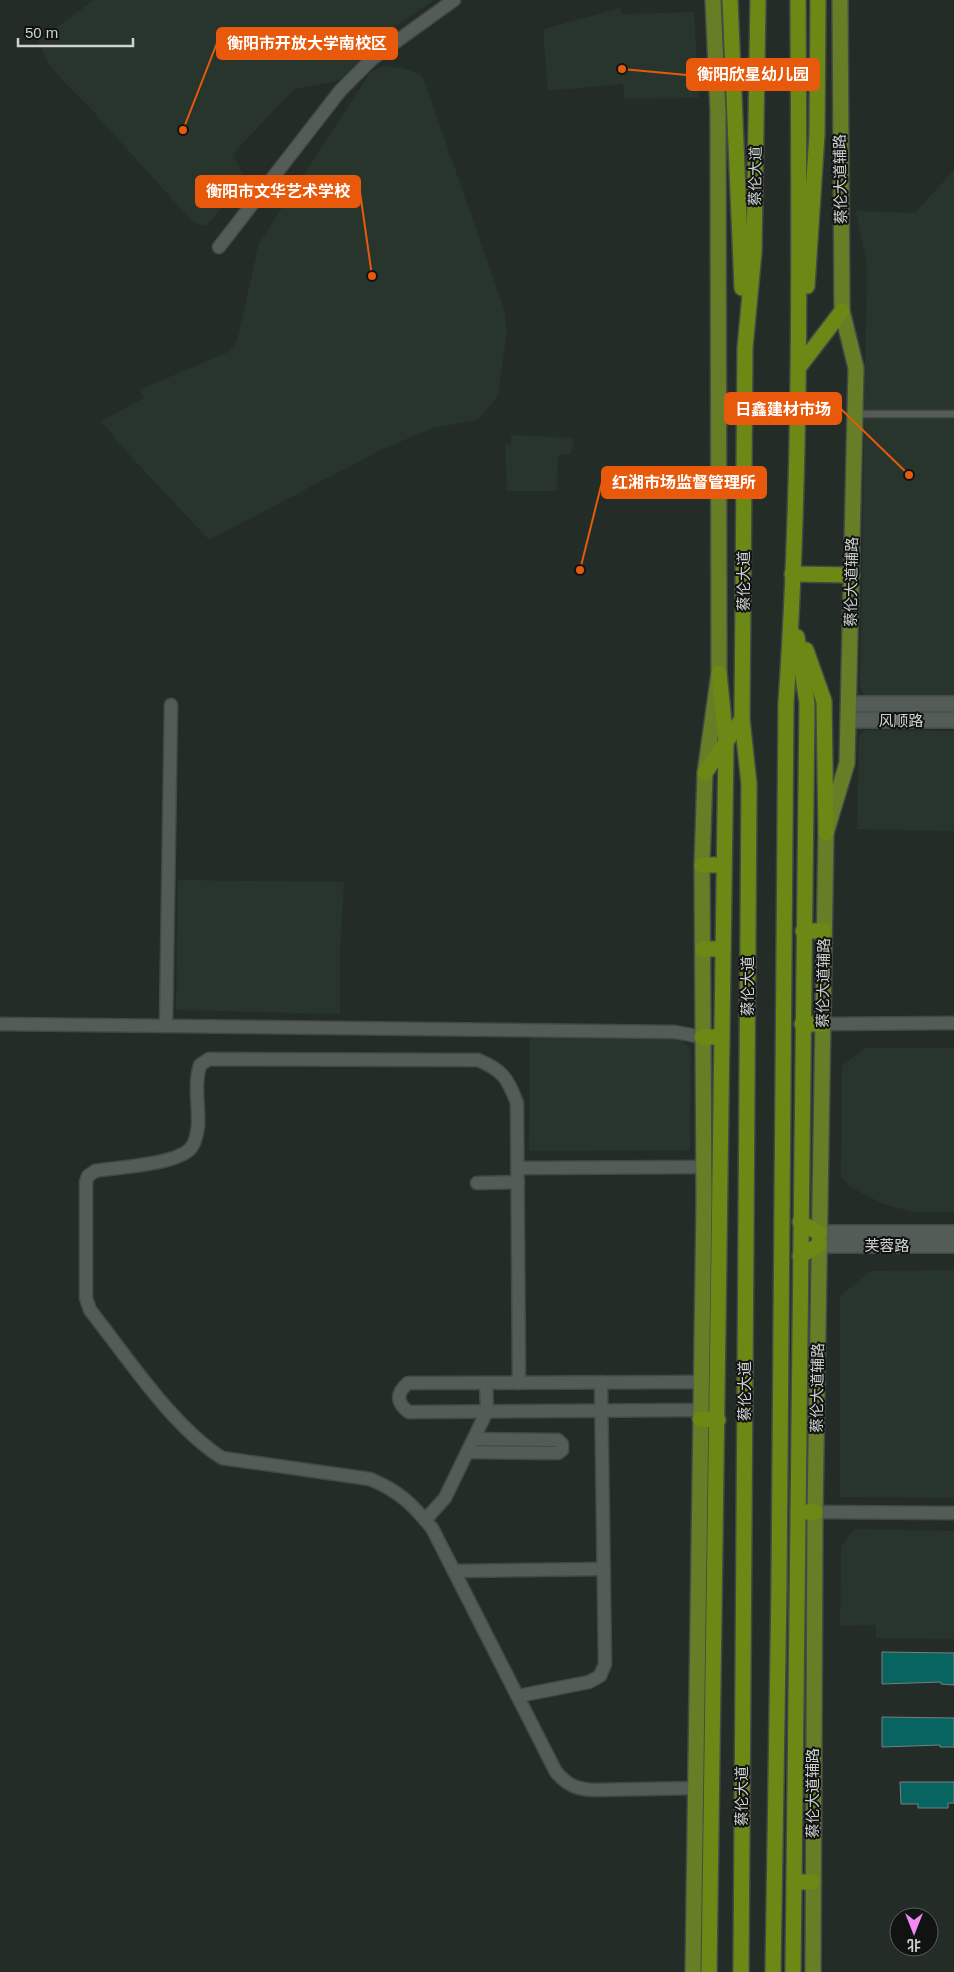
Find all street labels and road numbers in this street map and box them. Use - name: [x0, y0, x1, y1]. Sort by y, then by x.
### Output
- street label: 蔡伦大道辅路: [831, 134, 849, 224]
- street label: 蔡伦大道: [746, 146, 764, 206]
- street label: 蔡伦大道辅路: [842, 537, 860, 627]
- street label: 蔡伦大道: [735, 551, 752, 611]
- street label: 风顺路: [878, 712, 924, 729]
- street label: 蔡伦大道辅路: [814, 938, 832, 1028]
- street label: 蔡伦大道: [739, 956, 756, 1016]
- street label: 芙蓉路: [864, 1237, 910, 1254]
- street label: 蔡伦大道辅路: [808, 1343, 826, 1433]
- street label: 蔡伦大道: [736, 1361, 753, 1421]
- street label: 蔡伦大道辅路: [804, 1748, 821, 1838]
- street label: 蔡伦大道: [733, 1766, 750, 1826]

